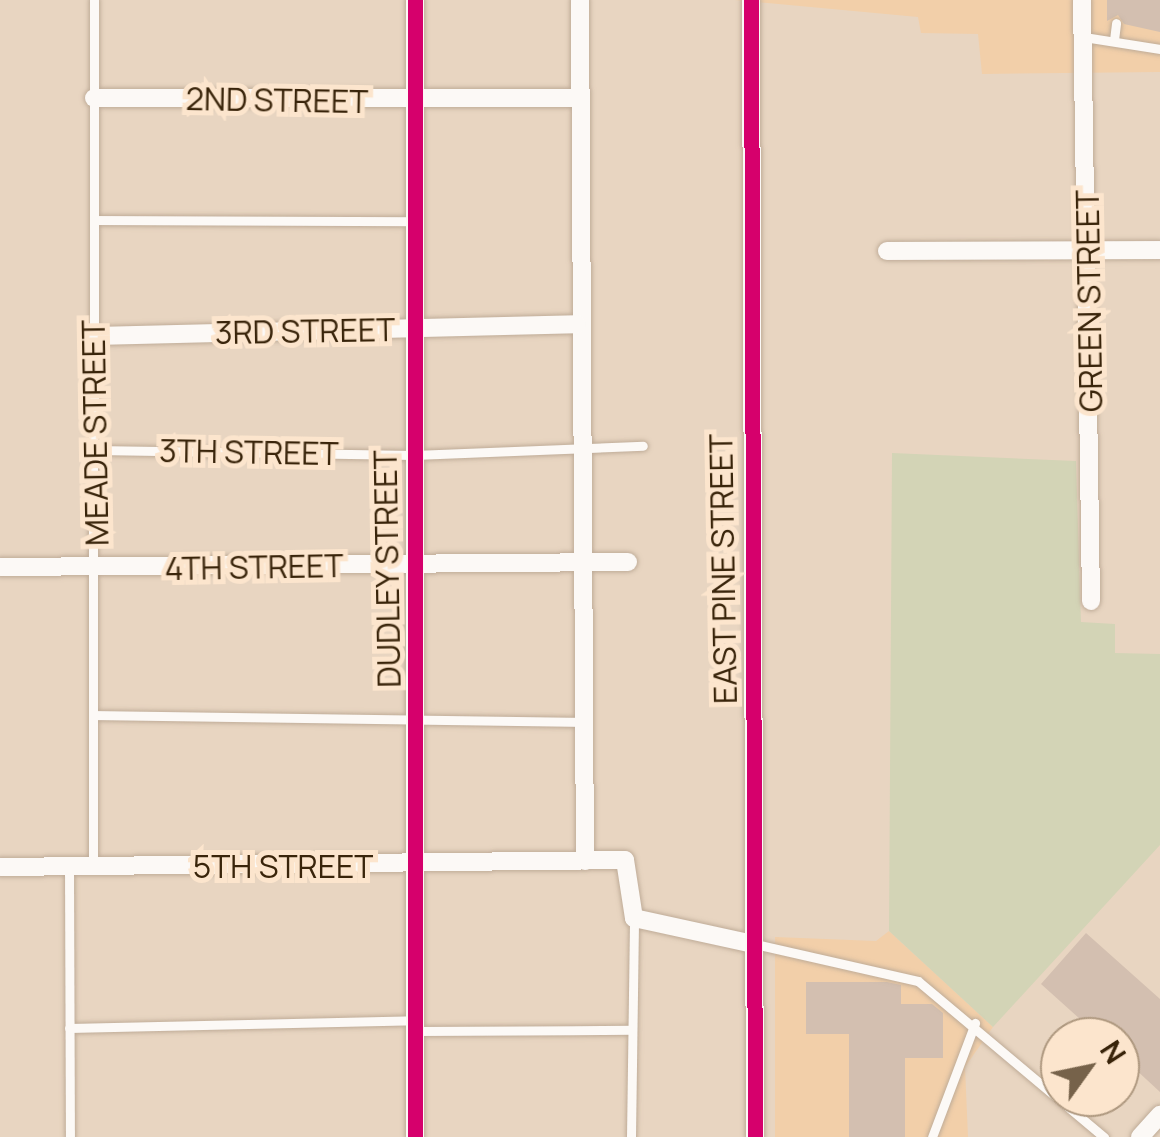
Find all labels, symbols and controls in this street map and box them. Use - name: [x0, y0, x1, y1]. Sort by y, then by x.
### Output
- street label: 2ND STREET: [185, 79, 369, 121]
- street label: GREEN STREET: [1068, 190, 1110, 412]
- street label: 3RD STREET: [215, 310, 395, 352]
- street label: MEADE STREET: [74, 320, 116, 546]
- street label: 3TH STREET: [159, 431, 339, 473]
- street label: EAST PINE STREET: [701, 433, 745, 705]
- street label: DUDLEY STREET: [366, 449, 408, 689]
- street label: 4TH STREET: [164, 546, 344, 588]
- street label: 5TH STREET: [193, 847, 373, 885]
- north arrow: [1040, 1017, 1140, 1117]
- text: N: [1092, 1033, 1135, 1071]

